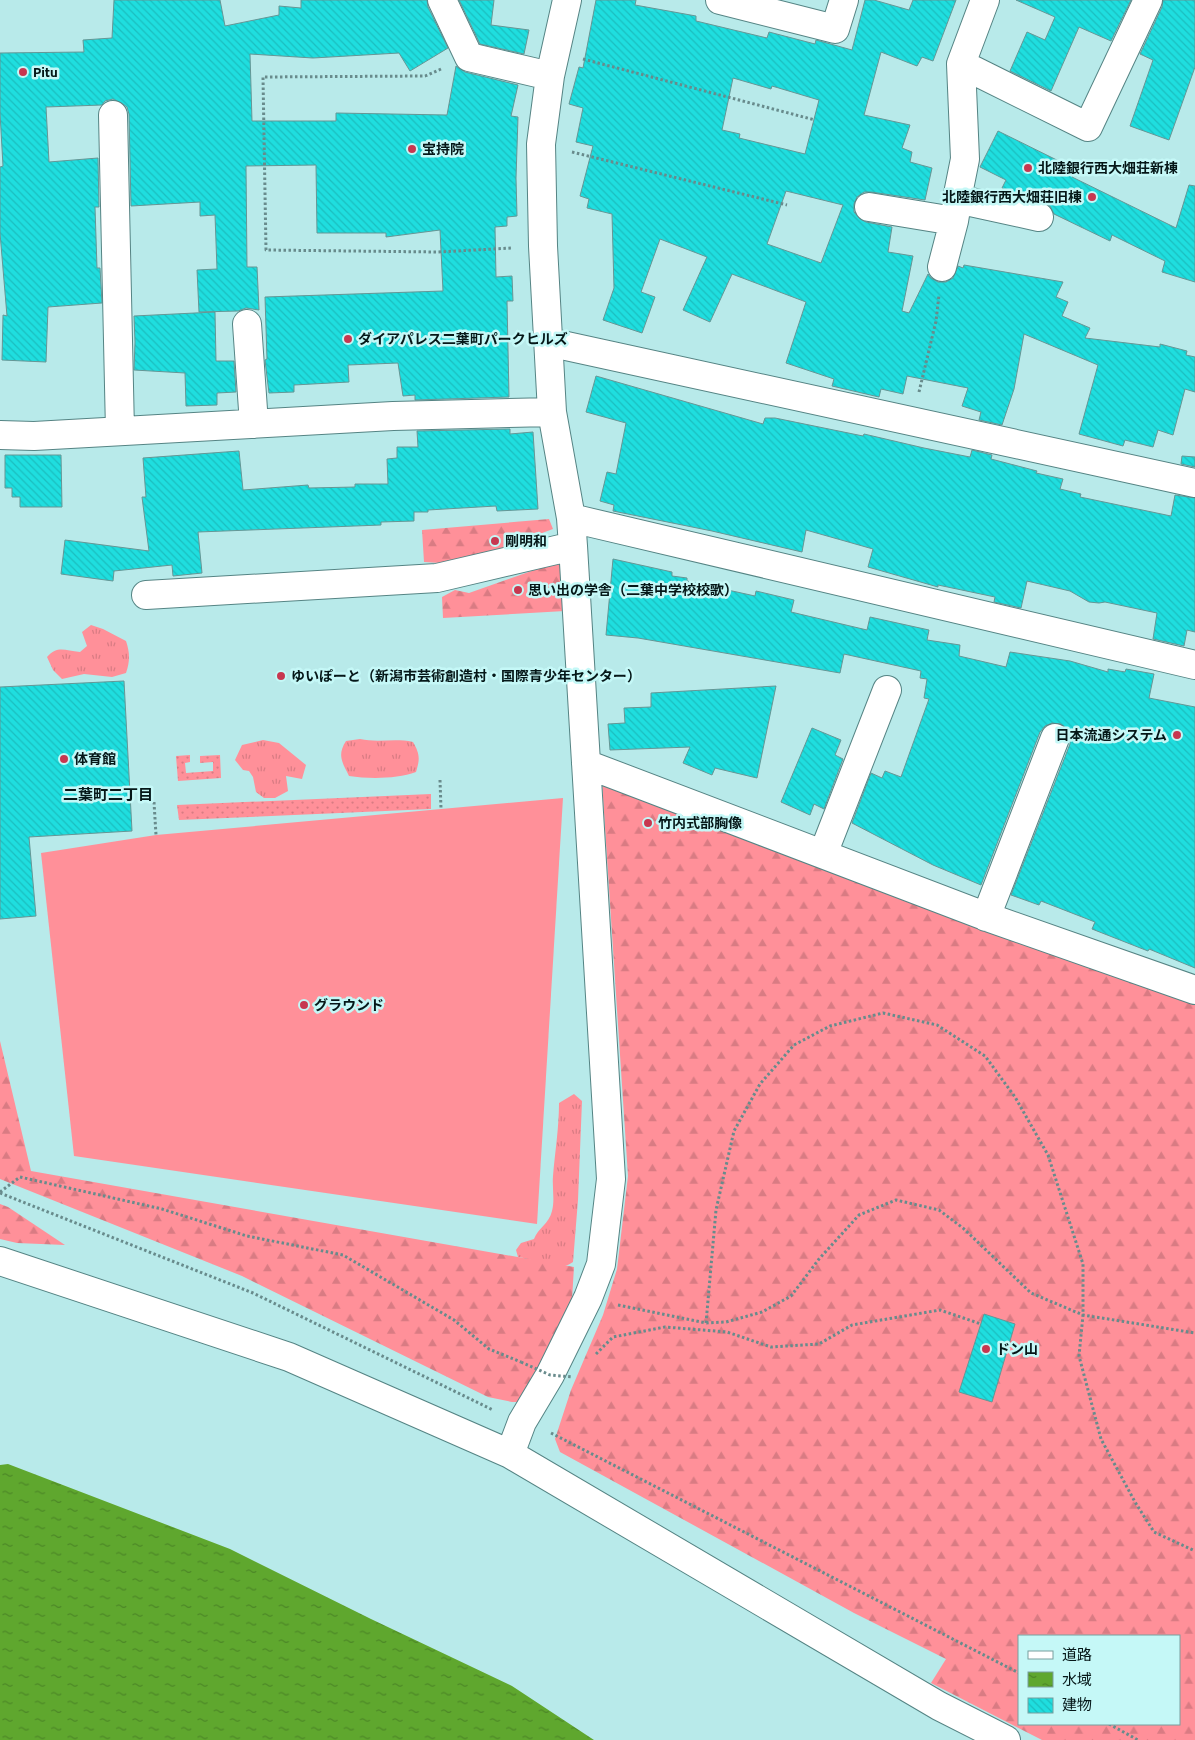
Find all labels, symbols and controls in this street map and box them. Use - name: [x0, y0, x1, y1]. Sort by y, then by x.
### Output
- place label: Pitu: [33, 61, 58, 82]
- marker: Pitu: [17, 66, 29, 78]
- place label: 宝持院: [422, 138, 464, 159]
- marker: 宝持院: [406, 143, 418, 155]
- place label: 北陸銀行西大畑荘新棟: [1038, 157, 1178, 178]
- marker: 北陸銀行西大畑荘新棟: [1022, 162, 1034, 174]
- place label: 北陸銀行西大畑荘旧棟: [942, 186, 1082, 207]
- marker: 北陸銀行西大畑荘旧棟: [1086, 191, 1098, 203]
- place label: ダイアパレス二葉町パークヒルズ: [358, 328, 568, 349]
- marker: ダイアパレス二葉町パークヒルズ: [342, 333, 354, 345]
- place label: 剛明和: [505, 530, 547, 551]
- marker: 剛明和: [489, 535, 501, 547]
- place label: 思い出の学舎（二葉中学校校歌）: [528, 579, 738, 600]
- marker: 思い出の学舎（二葉中学校校歌）: [512, 584, 524, 596]
- place label: ゆいぽーと（新潟市芸術創造村・国際青少年センター）: [291, 665, 641, 686]
- marker: ゆいぽーと（新潟市芸術創造村・国際青少年センター）: [275, 670, 287, 682]
- place label: 日本流通システム: [1055, 724, 1167, 745]
- marker: 日本流通システム: [1171, 729, 1183, 741]
- place label: 体育館: [74, 748, 116, 769]
- marker: 体育館: [58, 753, 70, 765]
- district label: 二葉町二丁目: [63, 783, 153, 806]
- place label: 竹内式部胸像: [658, 812, 742, 833]
- marker: 竹内式部胸像: [642, 817, 654, 829]
- place label: グラウンド: [314, 994, 384, 1015]
- marker: グラウンド: [298, 999, 310, 1011]
- place label: ドン山: [996, 1338, 1038, 1359]
- marker: ドン山: [980, 1343, 992, 1355]
- legend: [1018, 1635, 1180, 1725]
- text: 道路: [1062, 1643, 1092, 1666]
- text: 水域: [1062, 1668, 1092, 1691]
- text: 建物: [1062, 1693, 1092, 1716]

